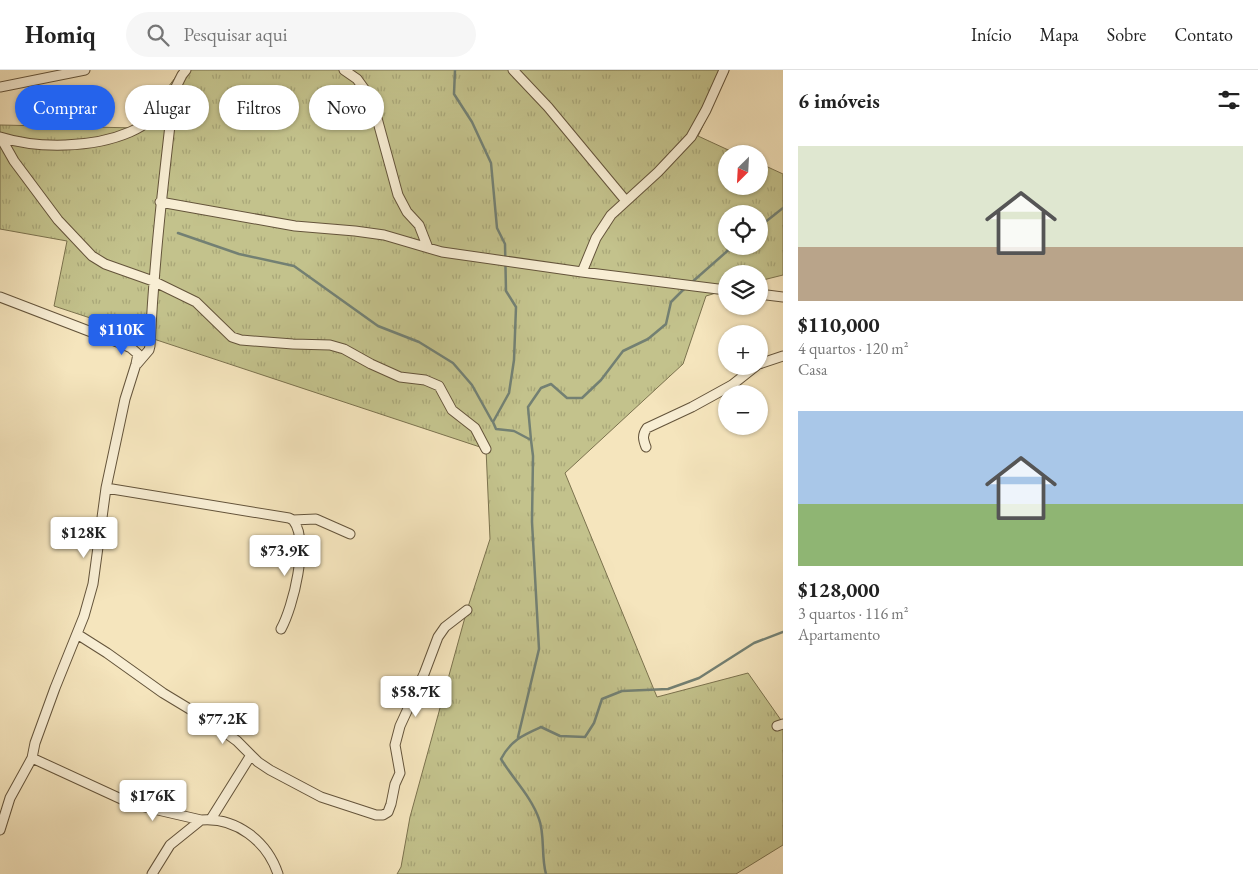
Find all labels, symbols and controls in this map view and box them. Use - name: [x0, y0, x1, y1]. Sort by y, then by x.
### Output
- search box: [126, 12, 476, 57]
- text: Homiq: [25, 19, 96, 50]
- icon: search: [144, 21, 172, 49]
- text: Pesquisar aqui: [184, 22, 287, 47]
- text: Início: [971, 23, 1012, 46]
- text: Mapa: [1040, 23, 1079, 46]
- text: Sobre: [1107, 23, 1146, 46]
- text: Contato: [1174, 23, 1233, 46]
- chip: Comprar: [15, 85, 115, 130]
- chip: Alugar: [125, 85, 209, 130]
- chip: Filtros: [219, 85, 299, 130]
- chip: Novo: [309, 85, 384, 130]
- icon: filters: [1215, 86, 1243, 114]
- text: 6 imóveis: [798, 87, 880, 114]
- north arrow: [718, 145, 768, 195]
- map controls: [718, 145, 768, 435]
- icon: home: [976, 178, 1066, 268]
- button: locate: [718, 205, 768, 255]
- button: layers: [718, 265, 768, 315]
- text: $110,000: [798, 311, 880, 338]
- pin: $110K: [87, 314, 157, 356]
- text: $110K: [100, 319, 144, 340]
- button: +: [718, 325, 768, 375]
- text: 4 quartos · 120 m²: [798, 338, 909, 359]
- text: Casa: [798, 359, 827, 380]
- button: −: [718, 385, 768, 435]
- icon: home: [976, 443, 1066, 533]
- pin: $128K: [49, 516, 119, 559]
- text: $128K: [62, 522, 106, 543]
- pin: $73.9K: [244, 534, 326, 577]
- text: $73.9K: [261, 540, 309, 561]
- text: $128,000: [798, 576, 880, 603]
- text: 3 quartos · 116 m²: [798, 603, 909, 624]
- text: Apartamento: [798, 624, 880, 645]
- pin: $58.7K: [375, 676, 457, 718]
- text: $58.7K: [392, 681, 440, 702]
- pin: $77.2K: [182, 702, 264, 745]
- text: $77.2K: [199, 708, 247, 729]
- pin: $176K: [118, 780, 188, 822]
- text: $176K: [131, 785, 175, 806]

